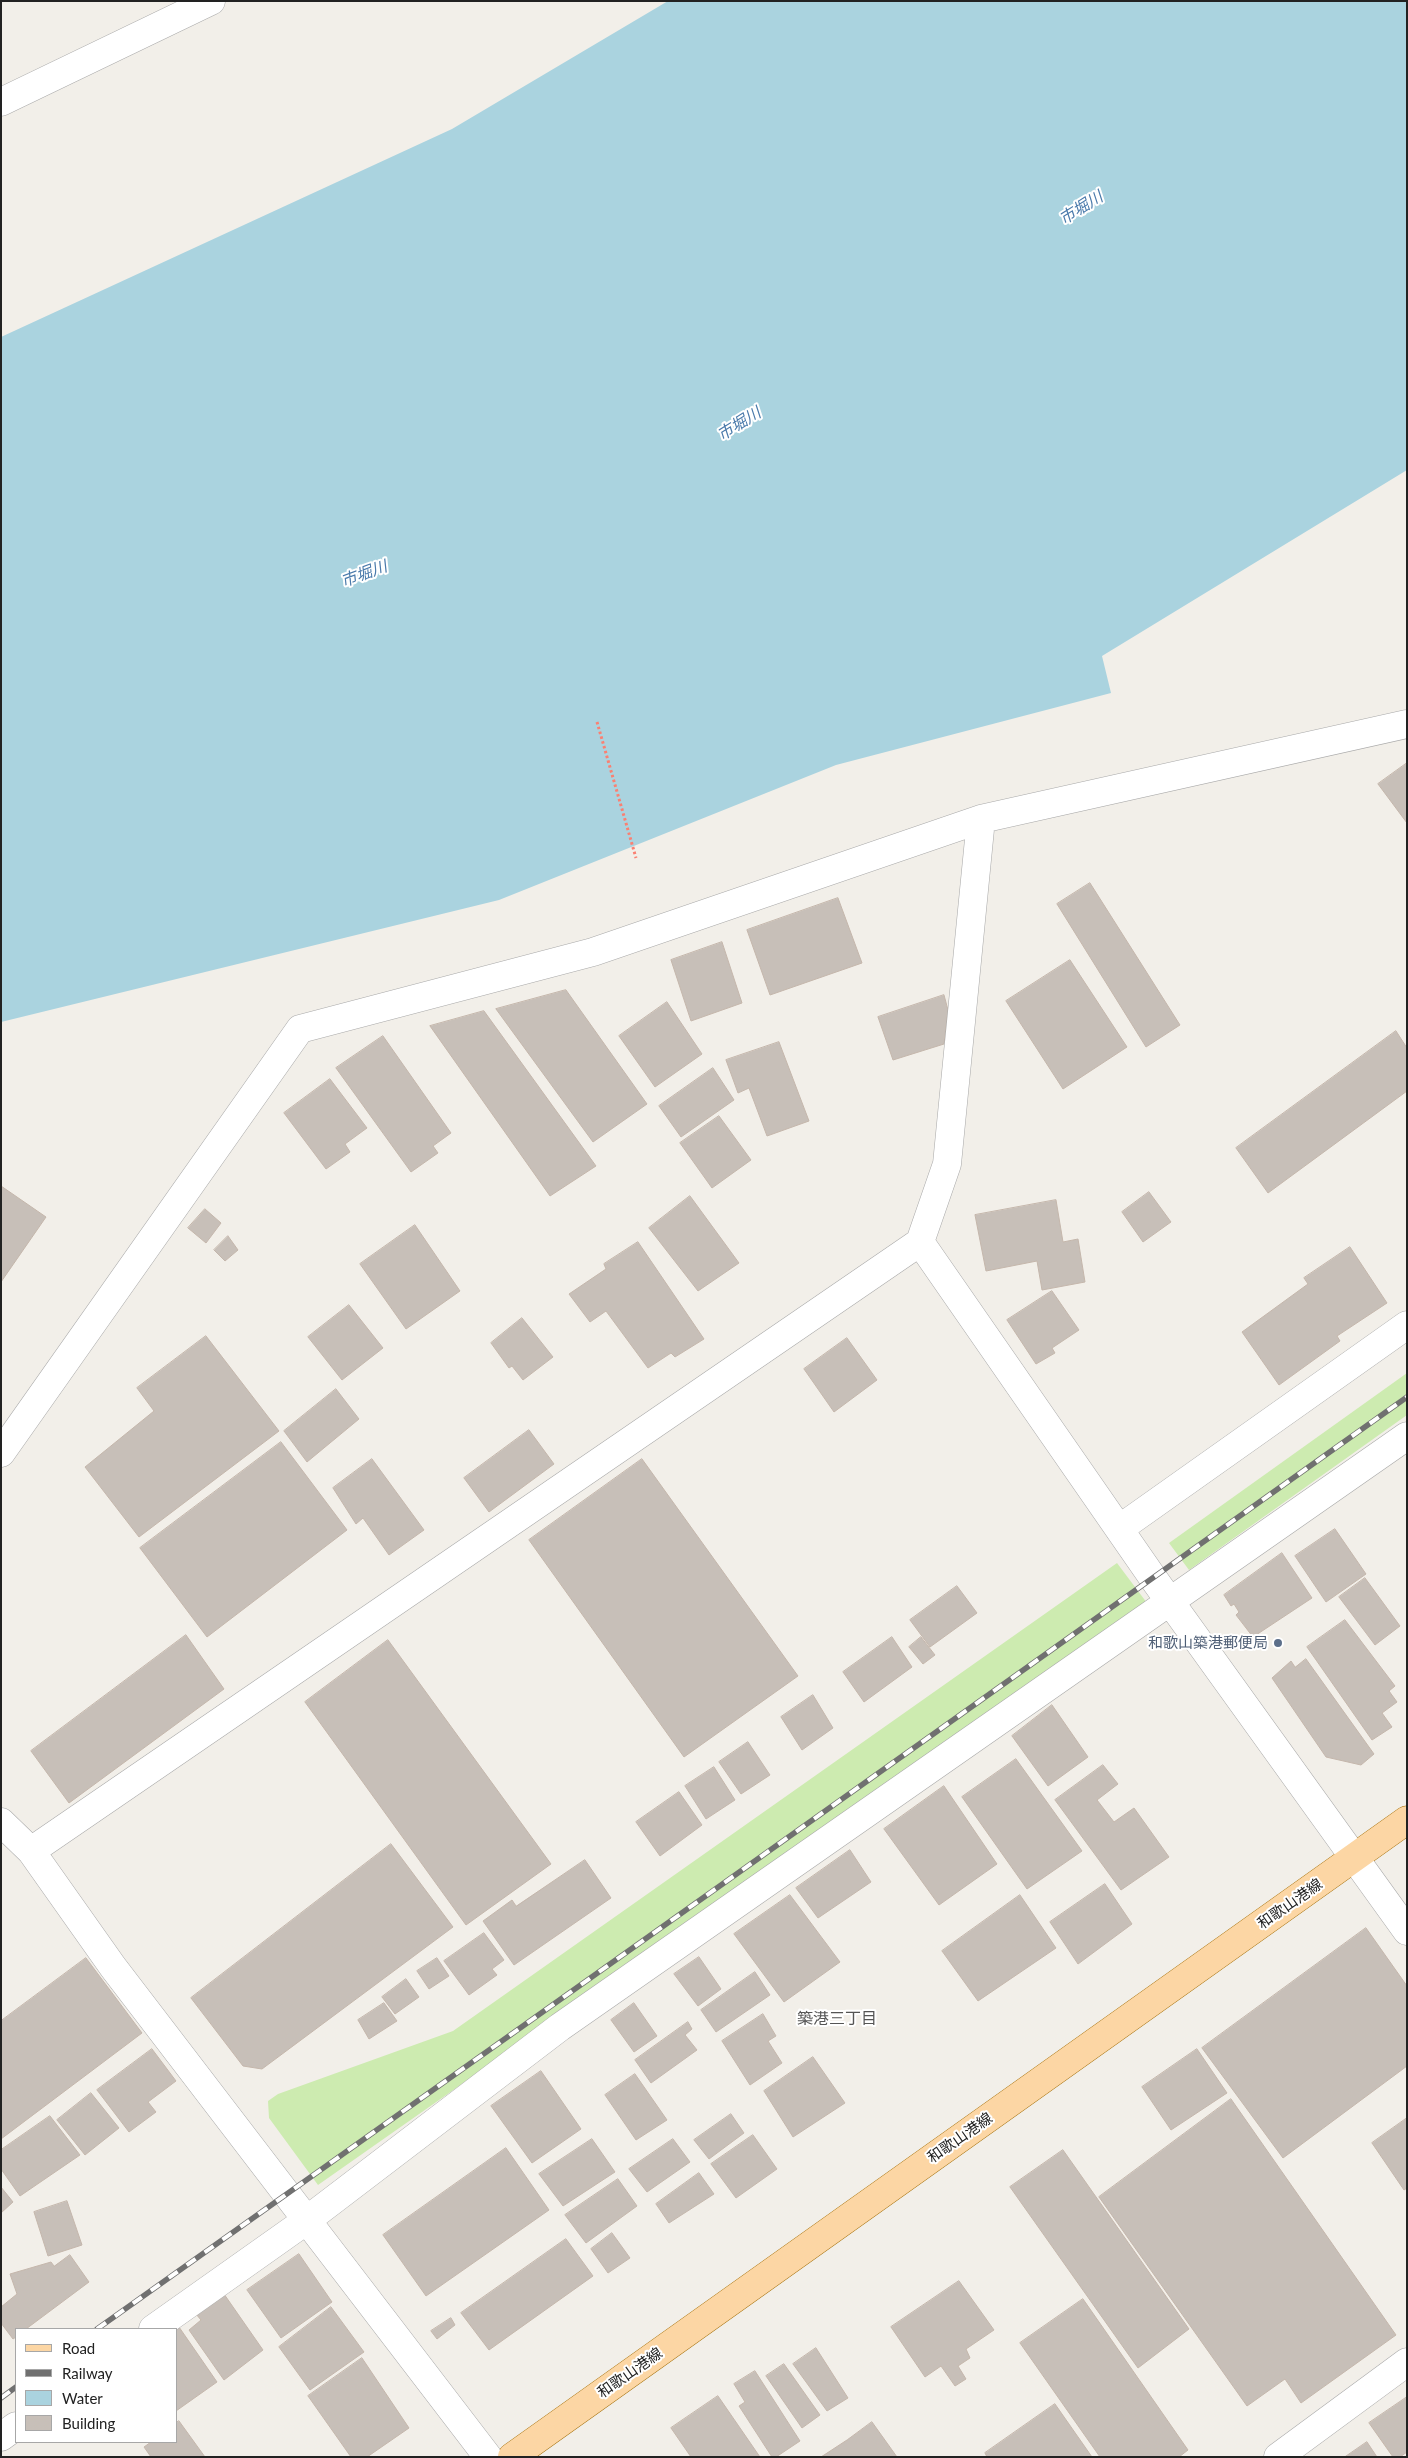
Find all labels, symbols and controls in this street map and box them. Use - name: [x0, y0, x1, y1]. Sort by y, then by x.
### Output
- water label: 市堀川: [1056, 187, 1106, 229]
- water label: 市堀川: [714, 403, 764, 445]
- water label: 市堀川: [338, 557, 390, 591]
- place label: 和歌山築港郵便局: [1148, 1634, 1268, 1652]
- marker: 和歌山築港郵便局: [1272, 1637, 1284, 1649]
- street label: 和歌山港線: [1254, 1875, 1326, 1933]
- district label: 築港三丁目: [797, 2009, 877, 2029]
- street label: 和歌山港線: [924, 2109, 996, 2167]
- legend: [15, 2328, 178, 2443]
- text: Road: [62, 2339, 95, 2357]
- street label: 和歌山港線: [594, 2344, 666, 2402]
- text: Railway: [62, 2364, 113, 2382]
- text: Water: [62, 2389, 103, 2407]
- text: Building: [62, 2414, 115, 2432]

